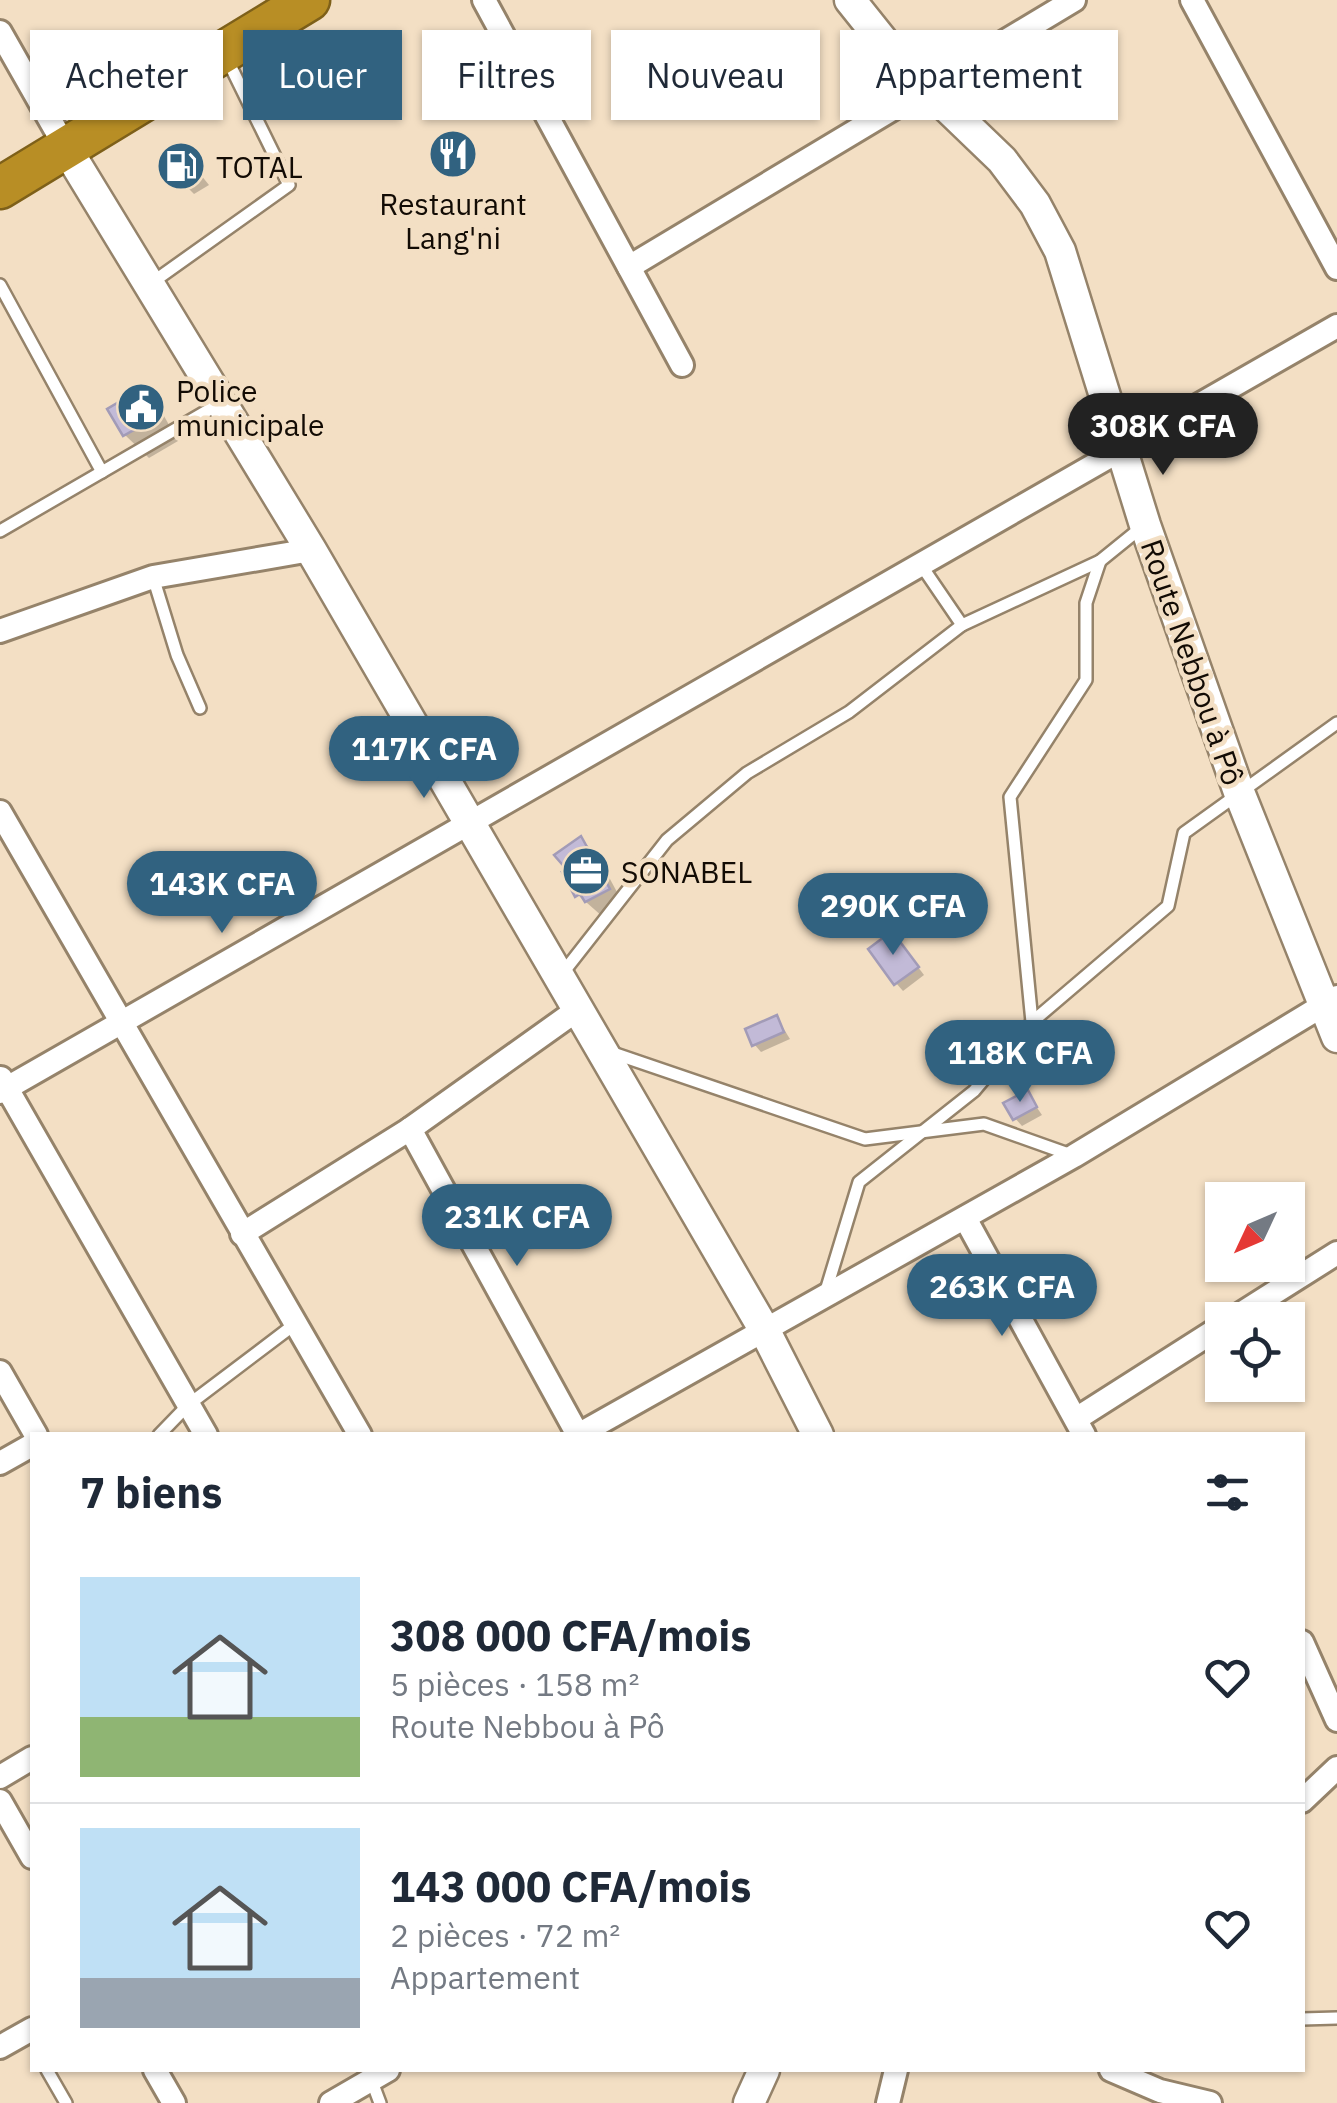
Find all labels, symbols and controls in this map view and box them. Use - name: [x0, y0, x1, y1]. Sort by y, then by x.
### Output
- chip: Acheter: [30, 30, 223, 120]
- chip: Louer: [243, 30, 402, 120]
- chip: Filtres: [422, 30, 591, 120]
- chip: Nouveau: [611, 30, 820, 120]
- chip: Appartement: [840, 30, 1118, 120]
- restaurant icon: Restaurant Lang'ni: [427, 128, 479, 180]
- fuel station icon: TOTAL: [155, 140, 207, 192]
- place label: TOTAL: [216, 147, 303, 186]
- place label: Restaurant Lang'ni: [379, 184, 527, 257]
- place label: Police municipale: [176, 371, 324, 444]
- public building icon: Police municipale: [115, 381, 167, 433]
- pin: 308K CFA: [1060, 393, 1266, 478]
- text: 308K CFA: [1090, 404, 1236, 446]
- street label: Route Nebbou à Pô: [1133, 534, 1253, 790]
- pin: 117K CFA: [321, 716, 527, 801]
- text: 117K CFA: [351, 727, 497, 769]
- office icon: SONABEL: [560, 845, 612, 897]
- pin: 143K CFA: [119, 851, 325, 936]
- place label: SONABEL: [621, 852, 752, 891]
- text: 143K CFA: [149, 862, 295, 904]
- pin: 290K CFA: [790, 873, 996, 958]
- text: 290K CFA: [820, 884, 966, 926]
- pin: 118K CFA: [917, 1020, 1123, 1105]
- text: 118K CFA: [947, 1031, 1093, 1073]
- north arrow: [1205, 1182, 1305, 1282]
- map controls: [1205, 1182, 1305, 1402]
- pin: 231K CFA: [414, 1184, 620, 1269]
- text: 231K CFA: [444, 1195, 590, 1237]
- pin: 263K CFA: [899, 1254, 1105, 1339]
- text: 263K CFA: [929, 1265, 1075, 1307]
- button: locate: [1205, 1302, 1305, 1402]
- text: 7 biens: [80, 1465, 222, 1520]
- icon: filters: [1200, 1465, 1255, 1520]
- text: 308 000 CFA/mois: [390, 1608, 751, 1663]
- icon: home: [160, 1617, 280, 1737]
- icon: heart: [1200, 1650, 1255, 1705]
- text: 5 pièces · 158 m²: [390, 1663, 640, 1705]
- text: Route Nebbou à Pô: [390, 1705, 665, 1747]
- text: 143 000 CFA/mois: [390, 1859, 751, 1914]
- icon: home: [160, 1868, 280, 1988]
- icon: heart: [1200, 1901, 1255, 1956]
- text: 2 pièces · 72 m²: [390, 1914, 620, 1956]
- text: Appartement: [390, 1956, 580, 1998]

